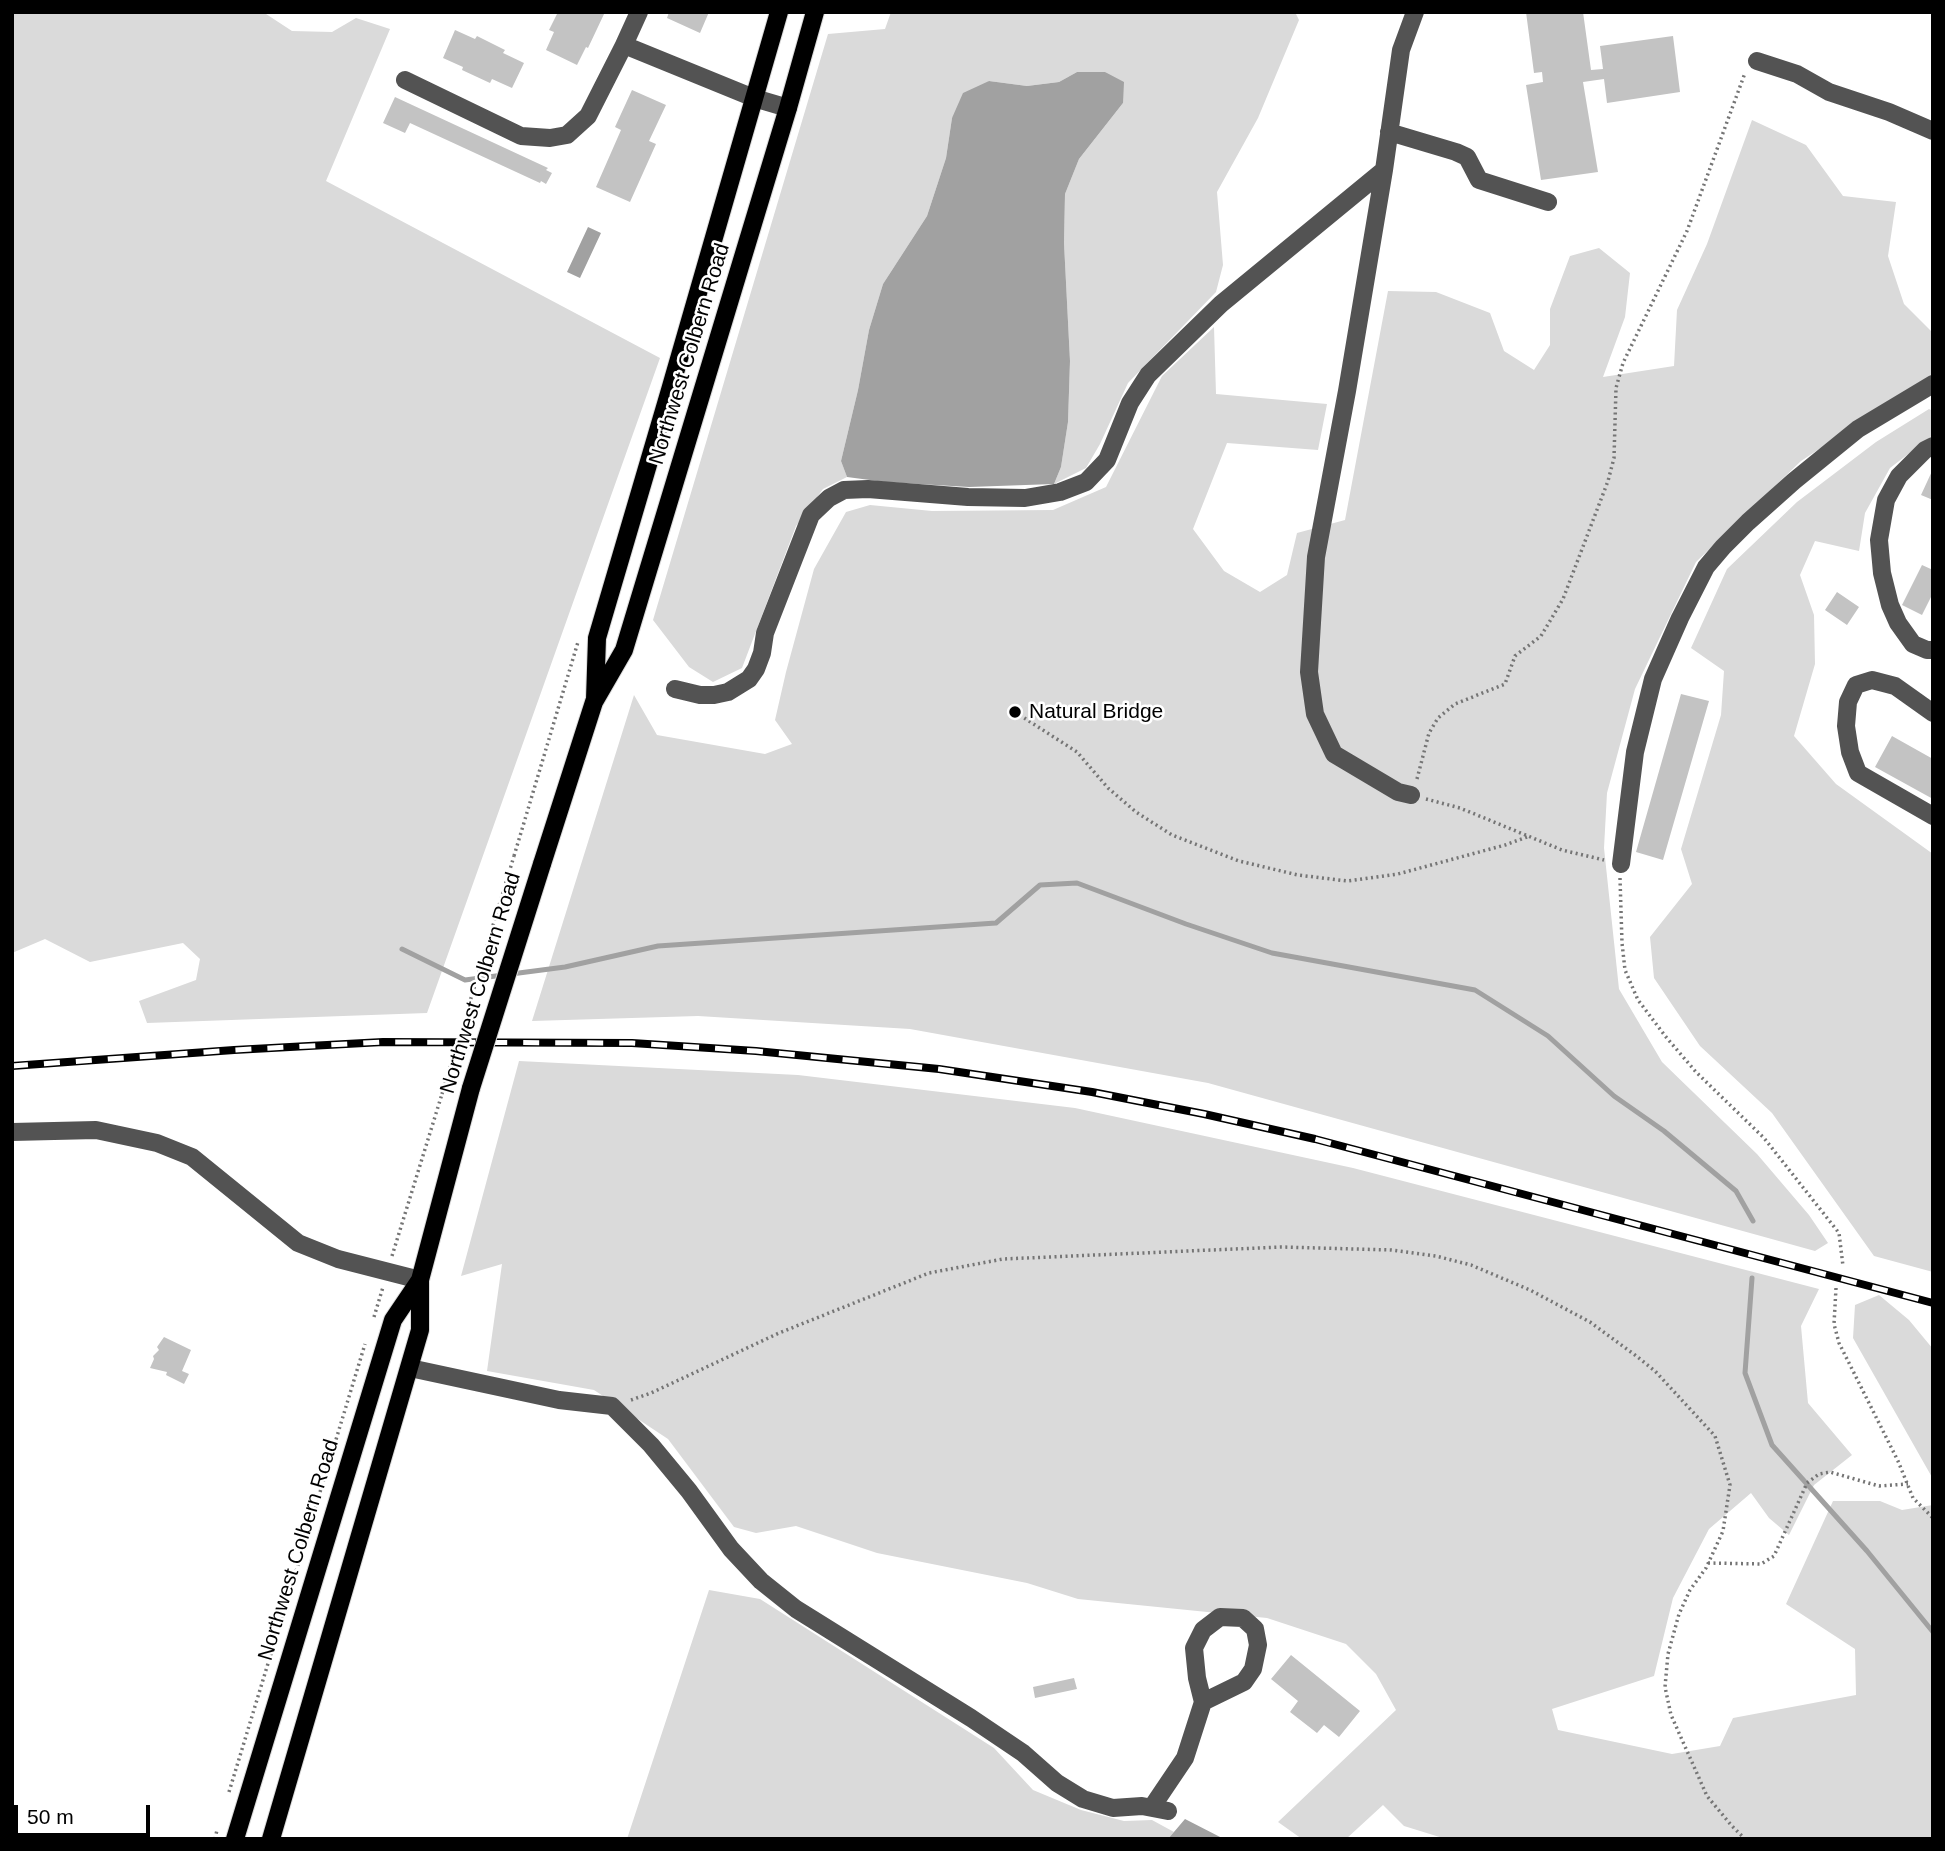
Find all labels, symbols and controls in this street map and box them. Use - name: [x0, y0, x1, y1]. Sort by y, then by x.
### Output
- street label: Northwest Colbern Road: [644, 240, 736, 468]
- place label: Natural Bridge: [1029, 699, 1163, 725]
- marker: Natural Bridge: [1007, 704, 1023, 720]
- street label: Northwest Colbern Road: [435, 869, 527, 1097]
- street label: Northwest Colbern Road: [253, 1436, 345, 1664]
- scale bar: [18, 1792, 154, 1836]
- text: 50 m: [27, 1805, 74, 1828]

